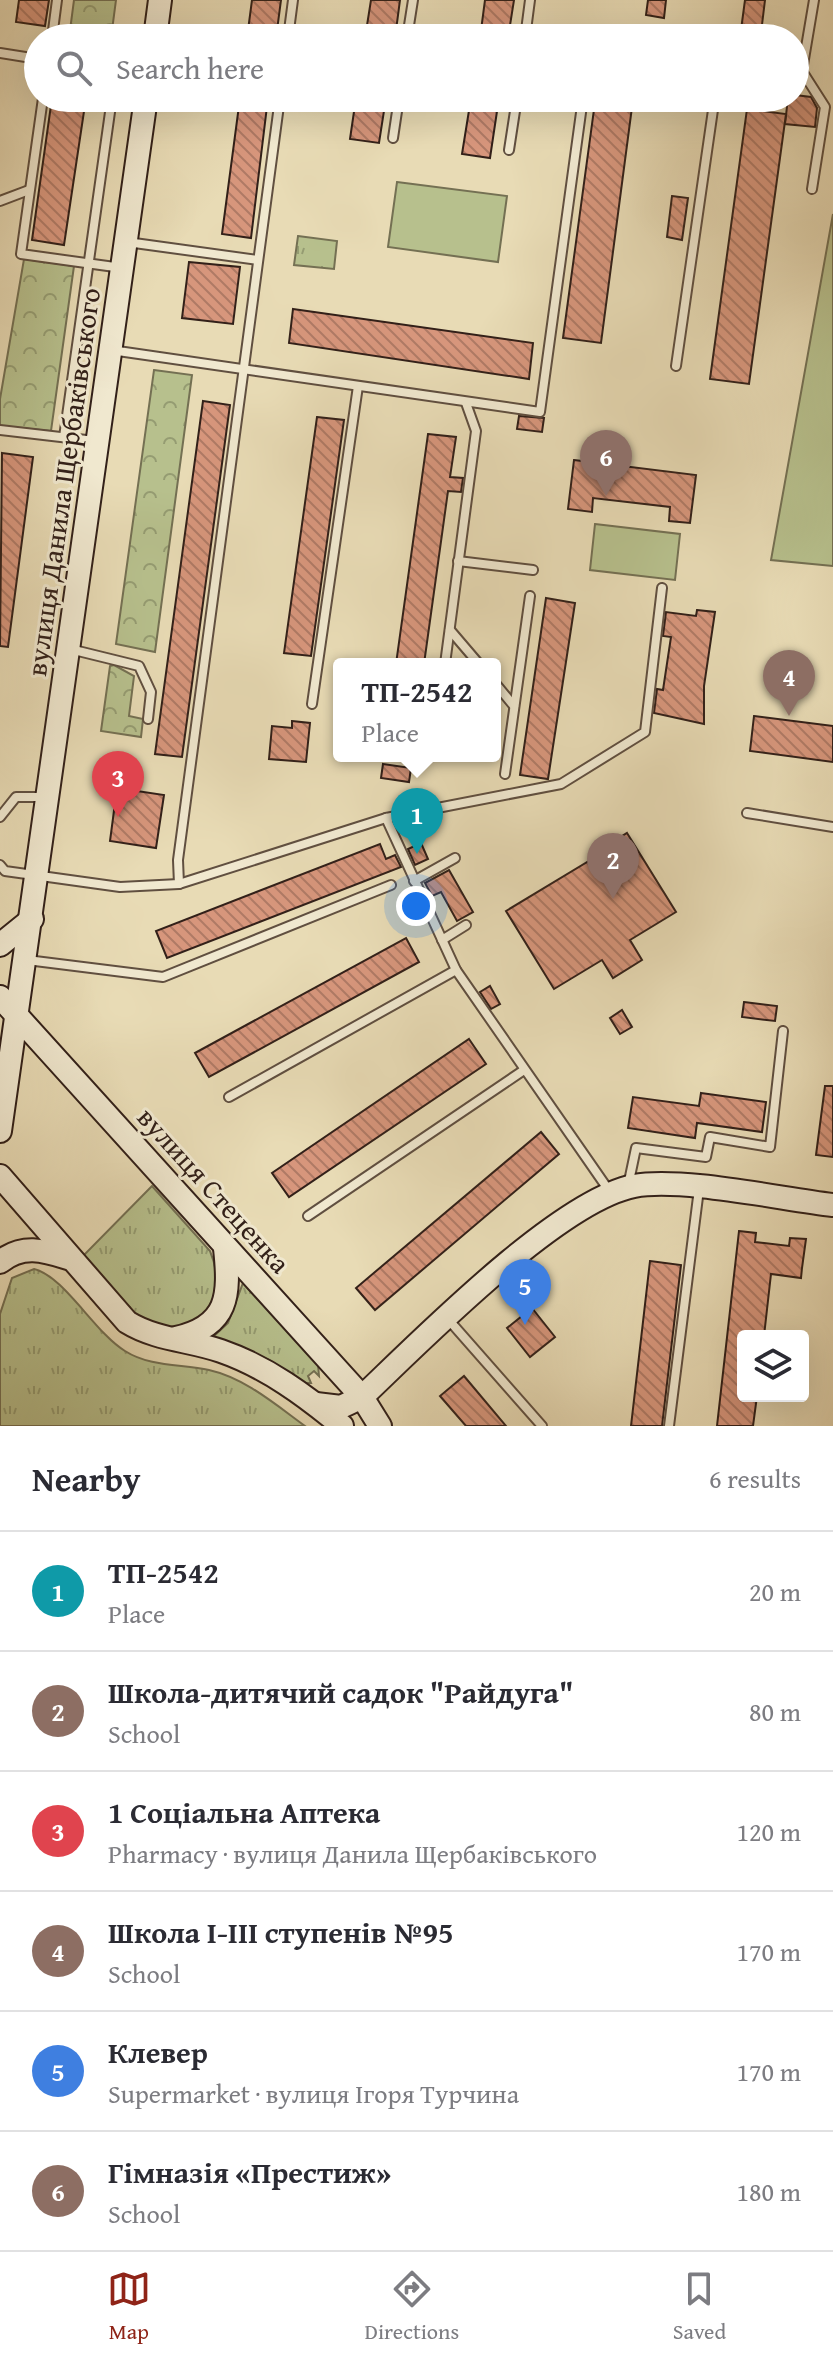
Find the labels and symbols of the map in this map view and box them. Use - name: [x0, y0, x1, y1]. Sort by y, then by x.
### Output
- street label: вулиця Данила Щербаківського: [15, 285, 110, 679]
- pin: 6: [580, 430, 632, 496]
- pin: 4: [763, 650, 815, 716]
- pin: 3: [92, 751, 144, 817]
- pin: 1: [391, 788, 443, 854]
- pin: 2: [587, 833, 639, 899]
- your location: [396, 886, 436, 926]
- street label: вулиця Стеценка: [128, 1097, 301, 1282]
- pin: 5: [499, 1259, 551, 1325]

